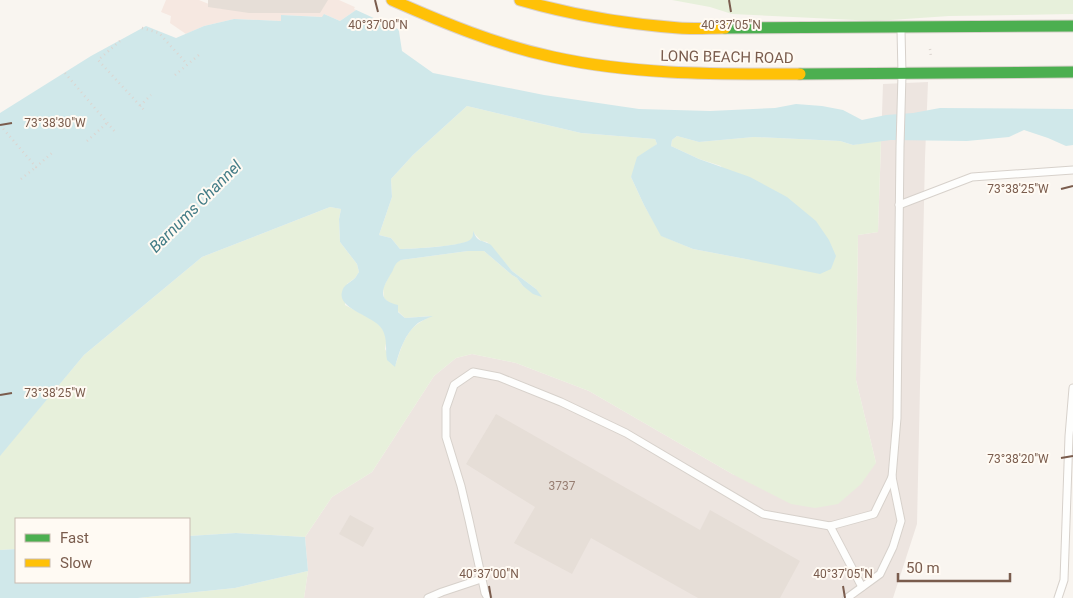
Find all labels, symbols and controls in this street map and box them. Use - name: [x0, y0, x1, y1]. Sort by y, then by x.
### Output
- text: 40°37'00"N: [348, 18, 408, 32]
- text: 40°37'05"N: [701, 18, 761, 32]
- street label: LONG BEACH ROAD: [660, 47, 794, 67]
- text: 73°38'30"W: [24, 116, 86, 130]
- water label: Barnums Channel: [145, 156, 245, 256]
- text: 73°38'25"W: [987, 182, 1049, 196]
- text: 73°38'25"W: [24, 386, 86, 400]
- text: 73°38'20"W: [987, 452, 1049, 466]
- house number: 3737: [549, 479, 576, 493]
- legend: [15, 518, 190, 583]
- text: Fast: [60, 529, 89, 547]
- scale bar: [898, 550, 1010, 582]
- text: Slow: [60, 554, 92, 572]
- text: 50 m: [906, 559, 940, 577]
- text: 40°37'00"N: [459, 567, 519, 581]
- text: 40°37'05"N: [813, 567, 873, 581]

